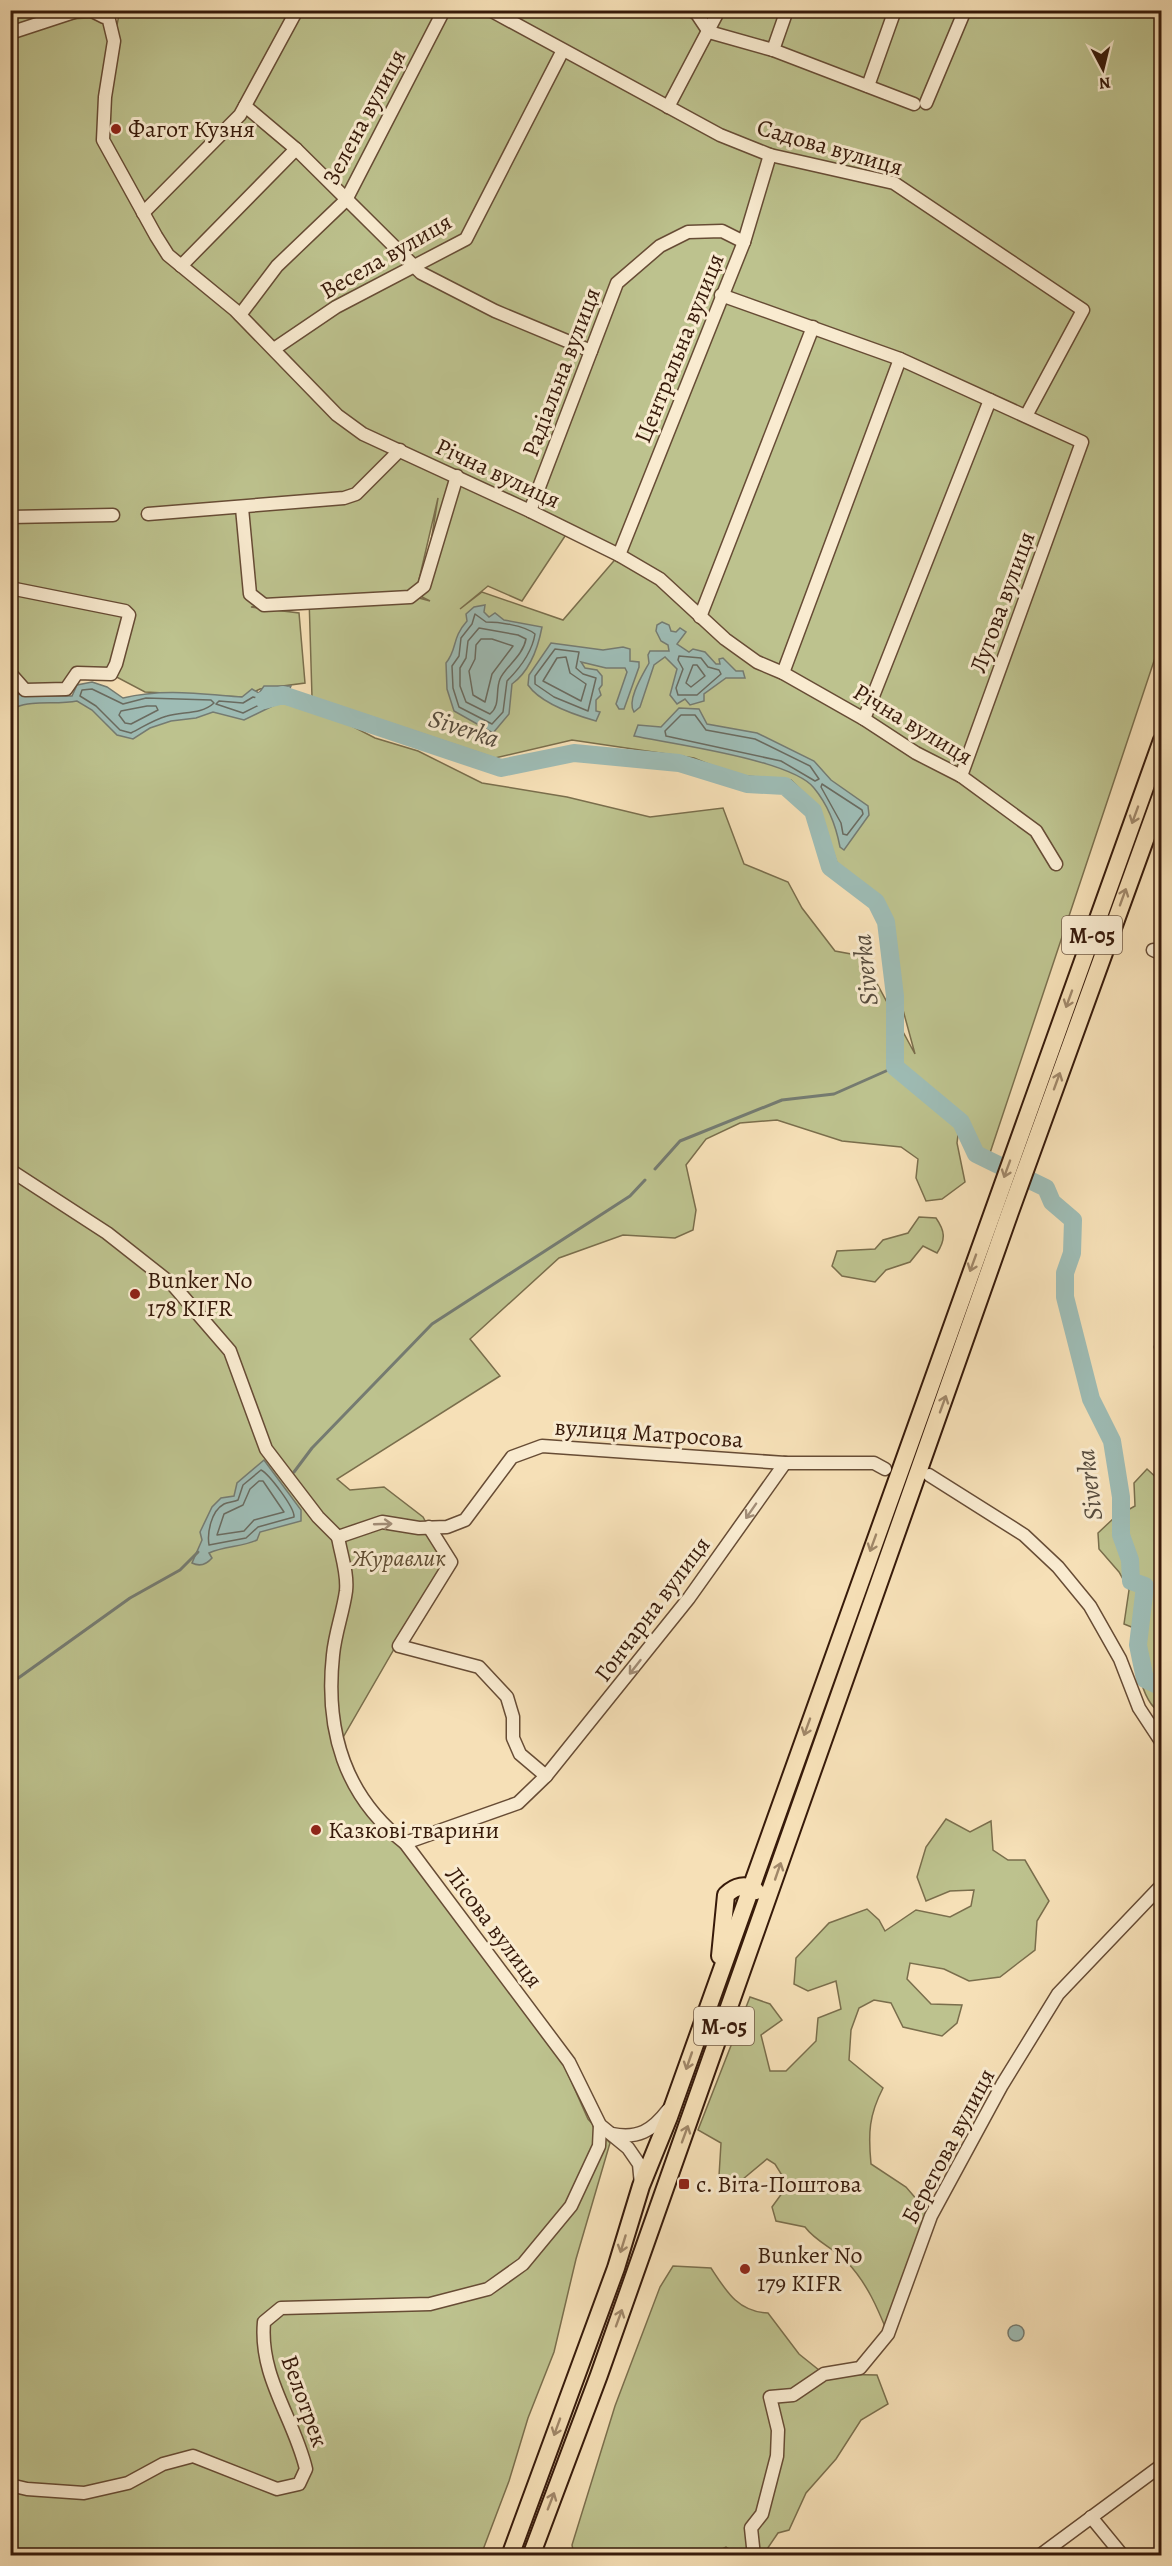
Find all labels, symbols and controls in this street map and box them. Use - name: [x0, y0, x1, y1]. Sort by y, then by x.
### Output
- north arrow: [1073, 39, 1133, 99]
- street label: Зелена вулиця: [315, 44, 413, 190]
- text: N: [1097, 71, 1112, 95]
- street label: Садова вулиця: [753, 111, 907, 183]
- place label: Фагот Кузня: [128, 113, 255, 145]
- marker: Фагот Кузня: [109, 122, 123, 136]
- street label: Весела вулиця: [314, 205, 458, 307]
- street label: Центральна вулиця: [626, 248, 732, 448]
- street label: Радіальна вулиця: [514, 283, 608, 461]
- street label: Річна вулиця: [430, 430, 566, 516]
- street label: Лугова вулиця: [962, 527, 1042, 677]
- street label: Річна вулиця: [847, 676, 979, 772]
- water label: Siverka: [424, 701, 503, 756]
- one-way arrow: [1128, 805, 1139, 824]
- one-way arrow: [1119, 889, 1130, 907]
- road number: М-05: [1062, 916, 1122, 954]
- water label: Siverka: [844, 932, 887, 1007]
- one-way arrow: [1062, 989, 1073, 1008]
- one-way arrow: [1052, 1072, 1063, 1091]
- one-way arrow: [1000, 1159, 1011, 1177]
- one-way arrow: [966, 1253, 977, 1272]
- place label: Bunker No 178 KIFR: [147, 1264, 252, 1324]
- marker: Bunker No 178 KIFR: [128, 1287, 142, 1301]
- one-way arrow: [938, 1396, 949, 1414]
- street label: вулиця Матросова: [554, 1410, 744, 1456]
- water label: Siverka: [1068, 1447, 1111, 1523]
- one-way arrow: [745, 1502, 757, 1518]
- one-way arrow: [373, 1519, 392, 1530]
- street label: Гончарна вулиця: [587, 1530, 717, 1688]
- one-way arrow: [867, 1533, 878, 1552]
- park label: Журавлик: [351, 1542, 446, 1574]
- one-way arrow: [628, 1659, 641, 1675]
- one-way arrow: [801, 1717, 812, 1736]
- place label: Казкові тварини: [328, 1814, 499, 1846]
- marker: Казкові тварини: [309, 1823, 323, 1837]
- street label: Лісова вулиця: [438, 1860, 550, 1994]
- one-way arrow: [774, 1862, 785, 1881]
- road number: М-05: [694, 2007, 754, 2045]
- one-way arrow: [682, 2051, 693, 2070]
- street label: Берегова вулиця: [894, 2063, 1002, 2229]
- one-way arrow: [680, 2125, 691, 2144]
- place label: с. Віта-Поштова: [696, 2168, 862, 2200]
- marker: с. Віта-Поштова: [677, 2177, 691, 2191]
- one-way arrow: [617, 2234, 628, 2253]
- place label: Bunker No 179 KIFR: [757, 2239, 862, 2299]
- marker: Bunker No 179 KIFR: [738, 2262, 752, 2276]
- one-way arrow: [615, 2309, 626, 2328]
- street label: Велотрек: [274, 2351, 336, 2451]
- one-way arrow: [551, 2418, 562, 2436]
- one-way arrow: [547, 2492, 558, 2511]

